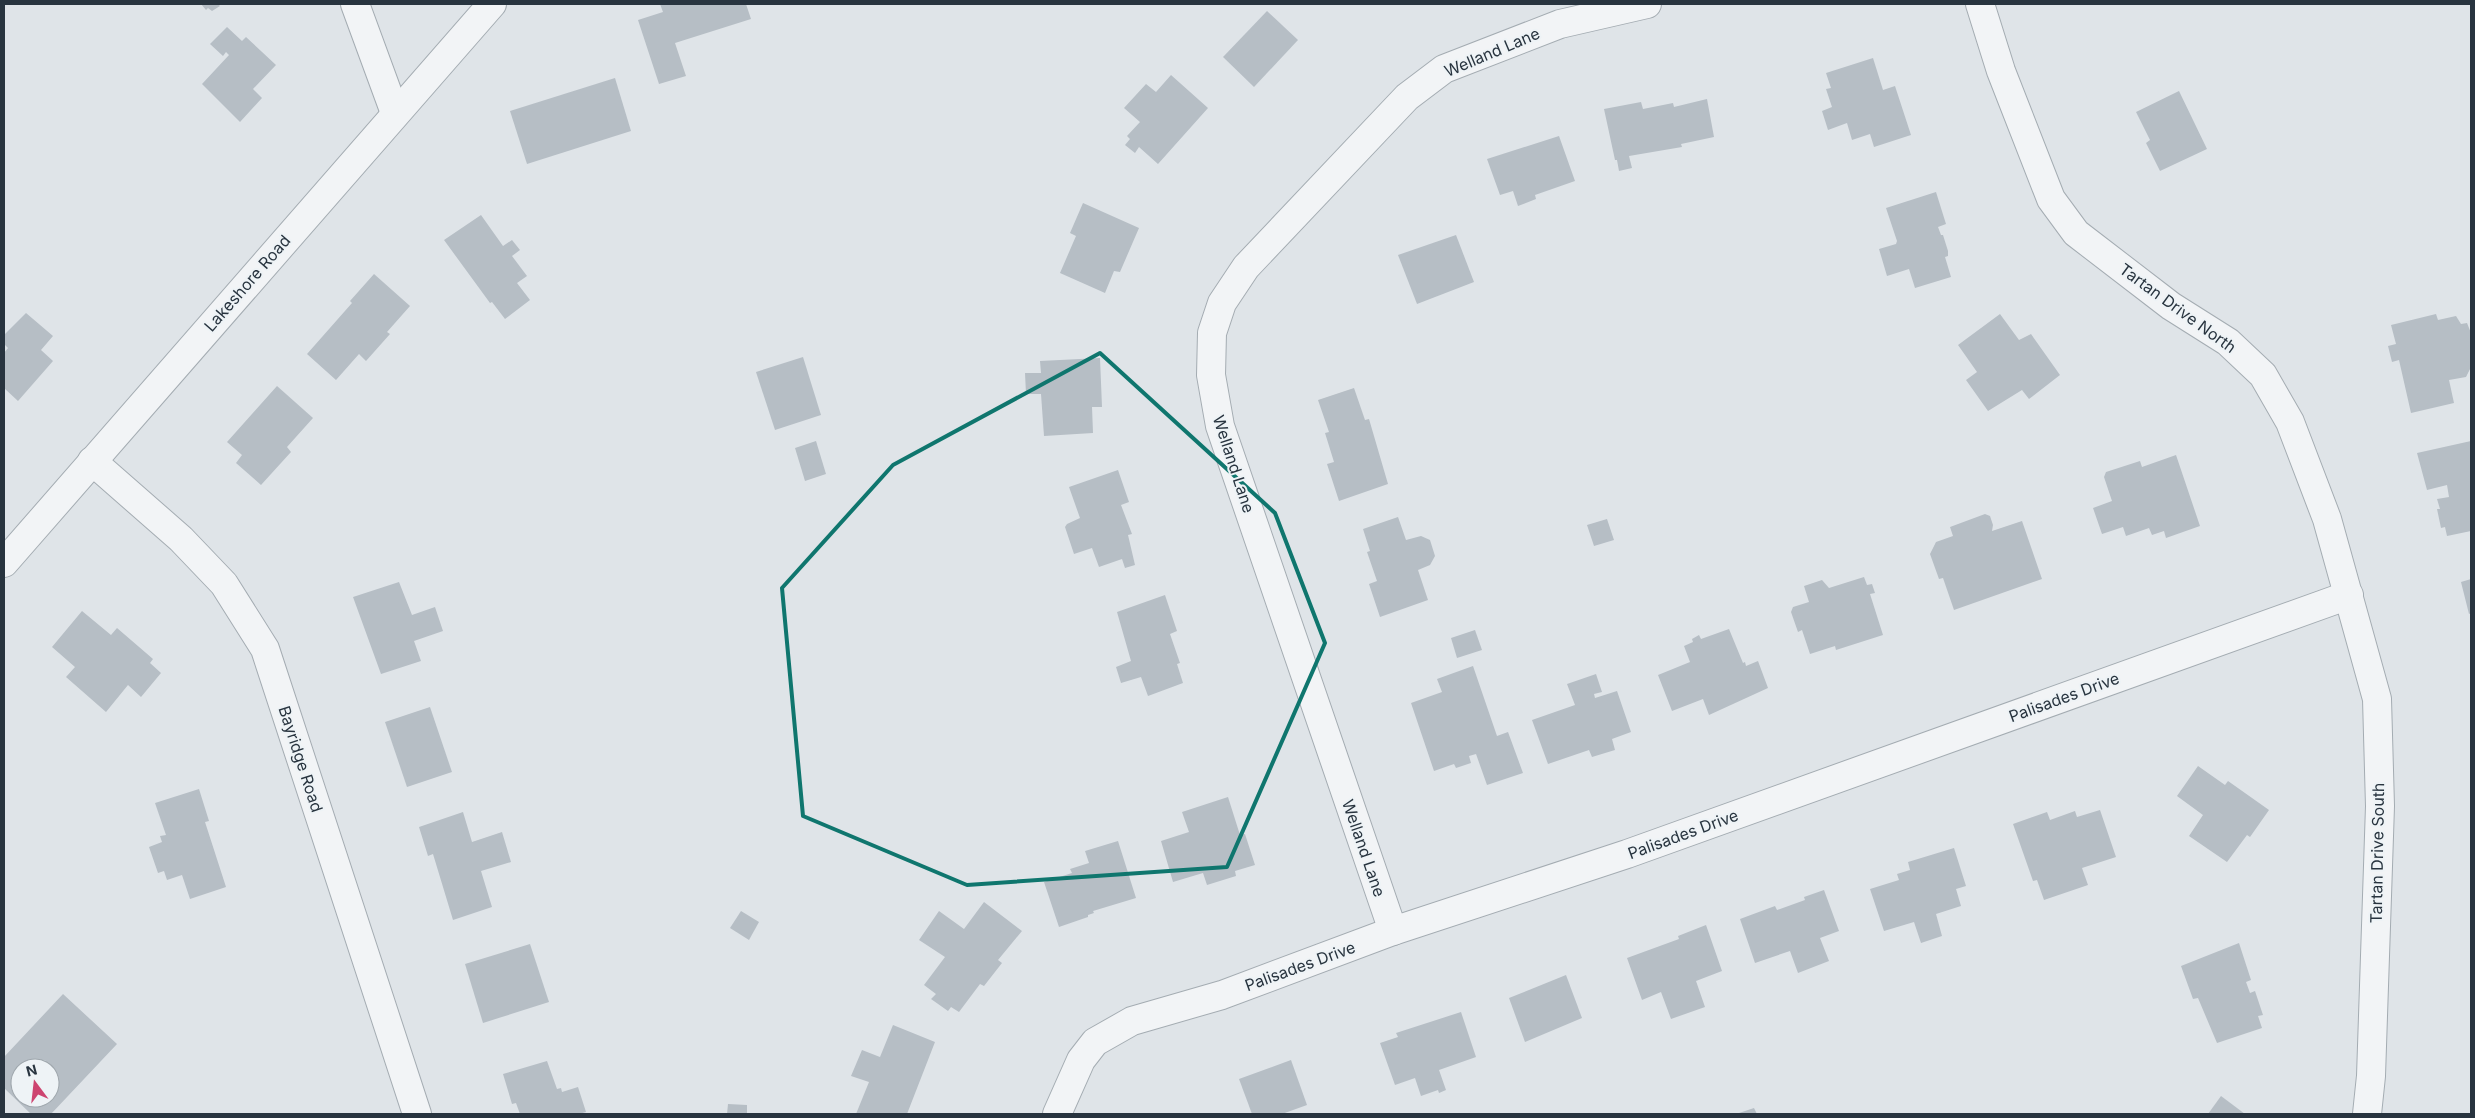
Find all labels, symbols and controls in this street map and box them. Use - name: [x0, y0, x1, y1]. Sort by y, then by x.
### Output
- street label: Welland Lane: [1441, 23, 1543, 81]
- street label: Lakeshore Road: [200, 231, 294, 335]
- street label: Tartan Drive North: [2116, 259, 2240, 357]
- street label: Welland Lane: [1209, 413, 1259, 515]
- street label: Palisades Drive: [2006, 668, 2122, 726]
- street label: Bayridge Road: [274, 703, 328, 815]
- street label: Tartan Drive South: [2366, 782, 2388, 924]
- street label: Welland Lane: [1338, 797, 1390, 899]
- street label: Palisades Drive: [1625, 805, 1741, 863]
- street label: Palisades Drive: [1242, 937, 1358, 995]
- north arrow: [10, 1058, 60, 1108]
- text: N: [24, 1060, 39, 1080]

